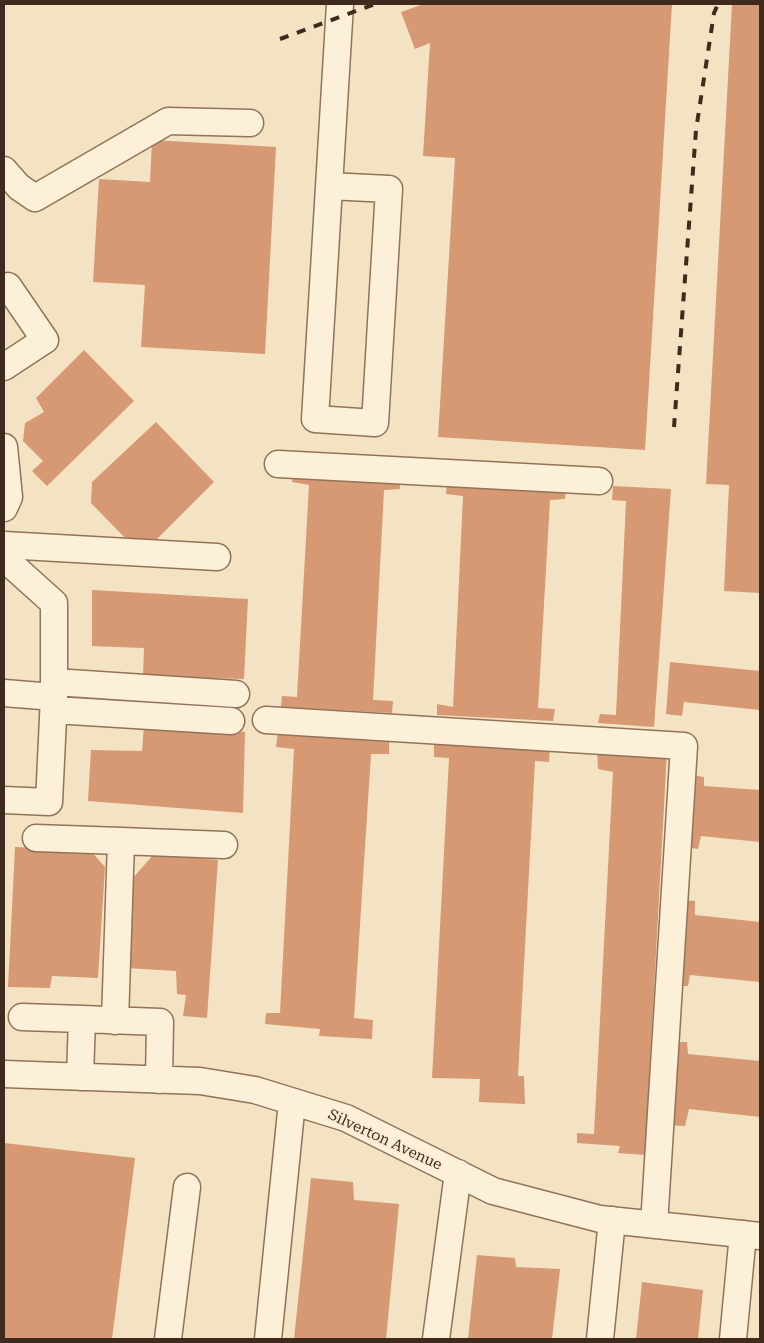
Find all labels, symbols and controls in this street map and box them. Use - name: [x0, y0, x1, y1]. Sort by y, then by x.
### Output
- street label: Silverton Avenue: [325, 1106, 445, 1174]

